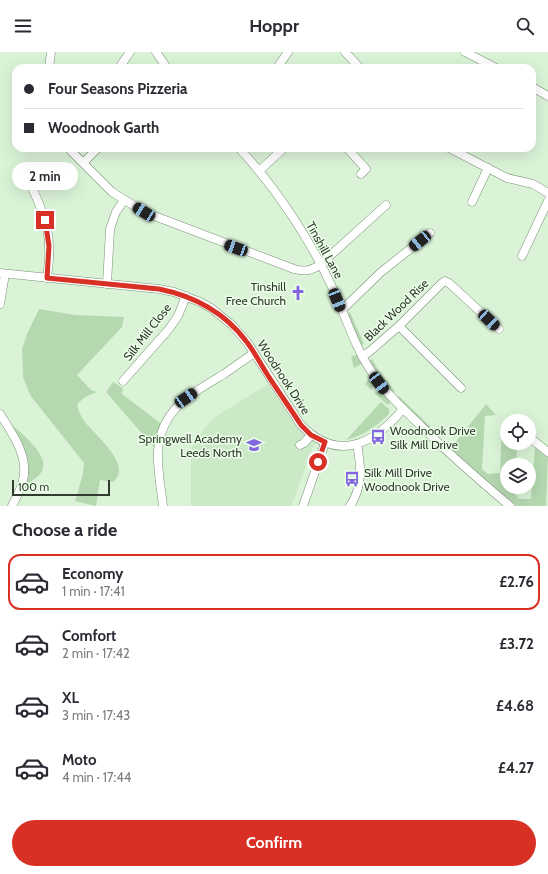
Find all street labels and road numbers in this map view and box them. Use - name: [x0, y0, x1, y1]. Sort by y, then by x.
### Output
- street label: Tinshill Lane: [303, 219, 347, 281]
- street label: Black Wood Rise: [361, 276, 431, 344]
- street label: Silk Mill Close: [120, 300, 174, 364]
- street label: Woodnook Drive: [254, 337, 314, 417]

